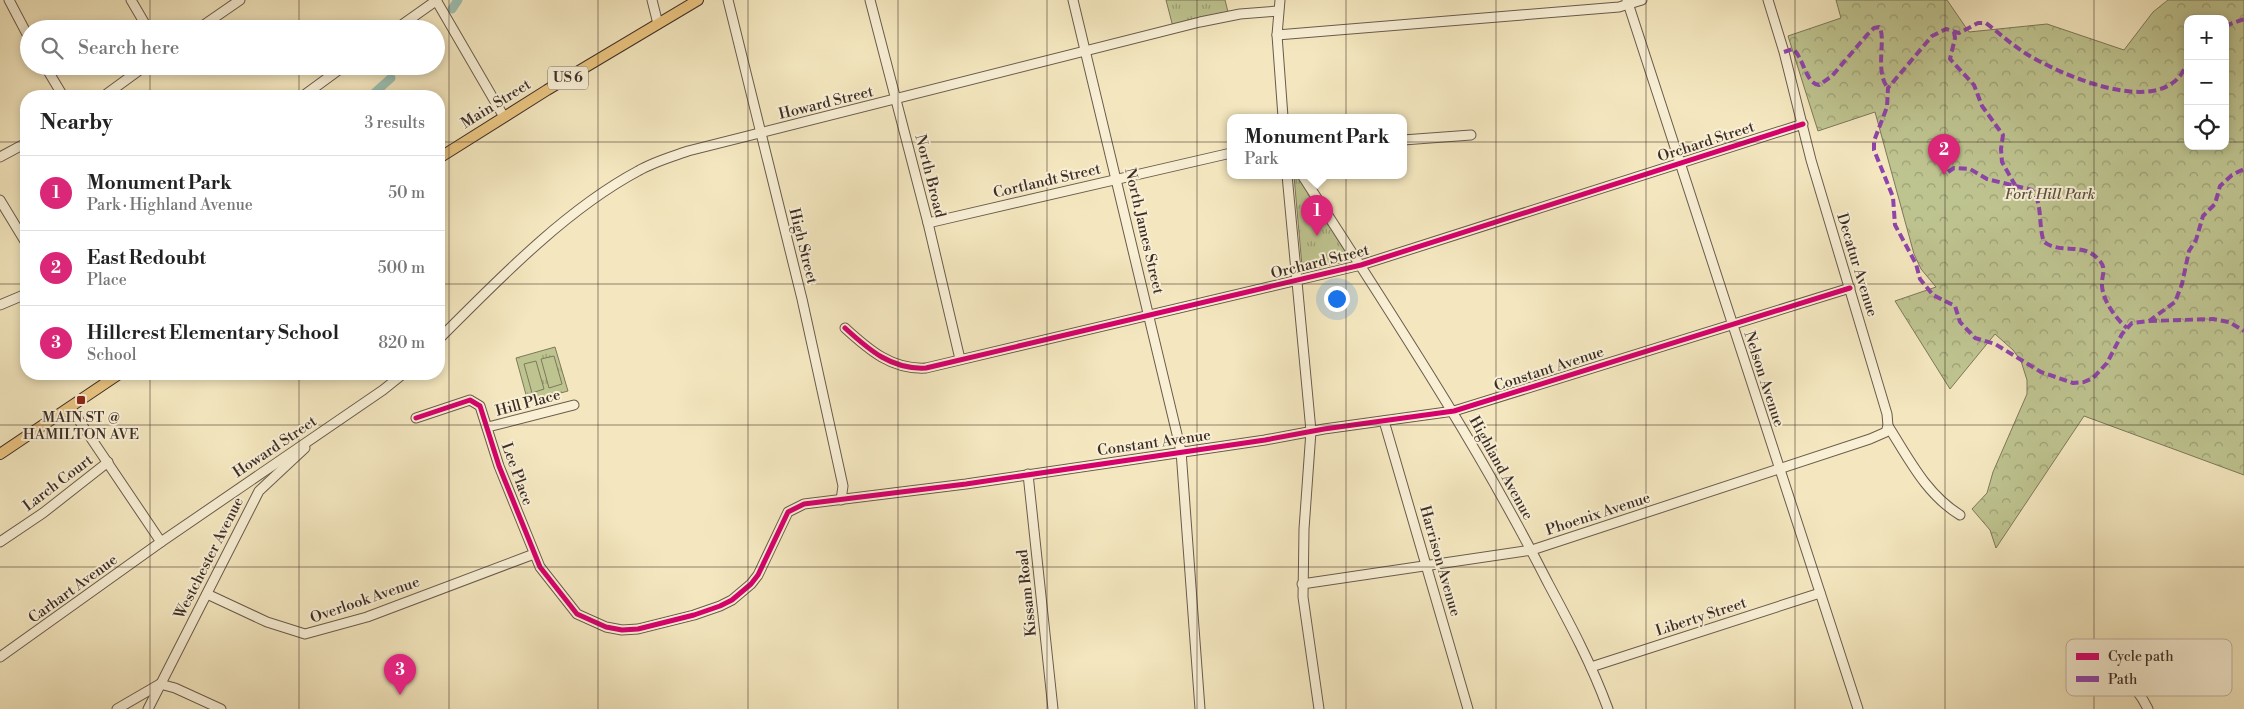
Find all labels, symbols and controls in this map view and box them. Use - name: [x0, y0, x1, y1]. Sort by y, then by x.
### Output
- map controls: [2184, 15, 2229, 150]
- button: +: [2184, 15, 2229, 60]
- search box: [20, 20, 445, 75]
- icon: search: [38, 34, 66, 62]
- text: Search here: [78, 36, 179, 60]
- button: −: [2184, 60, 2229, 105]
- road number: US 6: [548, 66, 588, 90]
- street label: Main Street: [458, 75, 535, 133]
- street label: Howard Street: [777, 82, 876, 124]
- button: locate: [2184, 105, 2229, 150]
- text: Nearby: [40, 110, 113, 136]
- text: 3 results: [364, 113, 425, 133]
- popup: [1227, 114, 1407, 179]
- street label: Orchard Street: [1655, 117, 1757, 167]
- text: Monument Park: [1245, 125, 1389, 149]
- street label: North Broad: [910, 132, 950, 220]
- pin: 2: [1928, 134, 1960, 175]
- text: Park: [1245, 149, 1278, 169]
- street label: Cortlandt Street: [991, 159, 1103, 203]
- street label: North James Street: [1120, 166, 1168, 297]
- text: Monument Park: [87, 171, 232, 195]
- text: 1: [52, 183, 60, 203]
- text: 50 m: [388, 183, 425, 203]
- park label: Fort Hill Park: [2005, 185, 2096, 204]
- text: Park · Highland Avenue: [87, 195, 253, 215]
- pin: 1: [1301, 195, 1333, 236]
- street label: High Street: [784, 206, 822, 287]
- street label: Decatur Avenue: [1832, 211, 1882, 319]
- street label: Orchard Street: [1269, 240, 1372, 283]
- text: East Redoubt: [87, 246, 206, 270]
- text: 2: [51, 258, 61, 278]
- text: 500 m: [378, 258, 425, 278]
- text: Place: [87, 270, 127, 290]
- your location: [1324, 286, 1350, 312]
- text: Hillcrest Elementary School: [87, 321, 339, 345]
- street label: Nelson Avenue: [1740, 329, 1788, 429]
- text: 3: [51, 333, 61, 353]
- text: 820 m: [378, 333, 425, 353]
- street label: Constant Avenue: [1492, 342, 1606, 396]
- text: School: [87, 345, 136, 365]
- street label: Hill Place: [493, 385, 563, 421]
- marker: MAIN ST @ HAMILTON AVE: [75, 394, 87, 406]
- place label: MAIN ST @ HAMILTON AVE: [23, 408, 139, 444]
- street label: Howard Street: [230, 412, 321, 482]
- street label: Highland Avenue: [1465, 413, 1537, 523]
- street label: Constant Avenue: [1096, 426, 1212, 460]
- street label: Lee Place: [497, 440, 537, 508]
- street label: Larch Court: [19, 450, 97, 516]
- street label: Phoenix Avenue: [1543, 488, 1653, 540]
- street label: Westchester Avenue: [170, 494, 248, 623]
- street label: Harrison Avenue: [1415, 503, 1465, 619]
- street label: Kissam Road: [1013, 548, 1041, 638]
- street label: Carhart Avenue: [25, 550, 121, 628]
- street label: Overlook Avenue: [308, 572, 422, 628]
- street label: Liberty Street: [1653, 593, 1749, 641]
- legend: [2066, 639, 2232, 696]
- text: Cycle path: [2108, 648, 2174, 666]
- pin: 3: [384, 654, 416, 695]
- text: Path: [2108, 671, 2138, 689]

